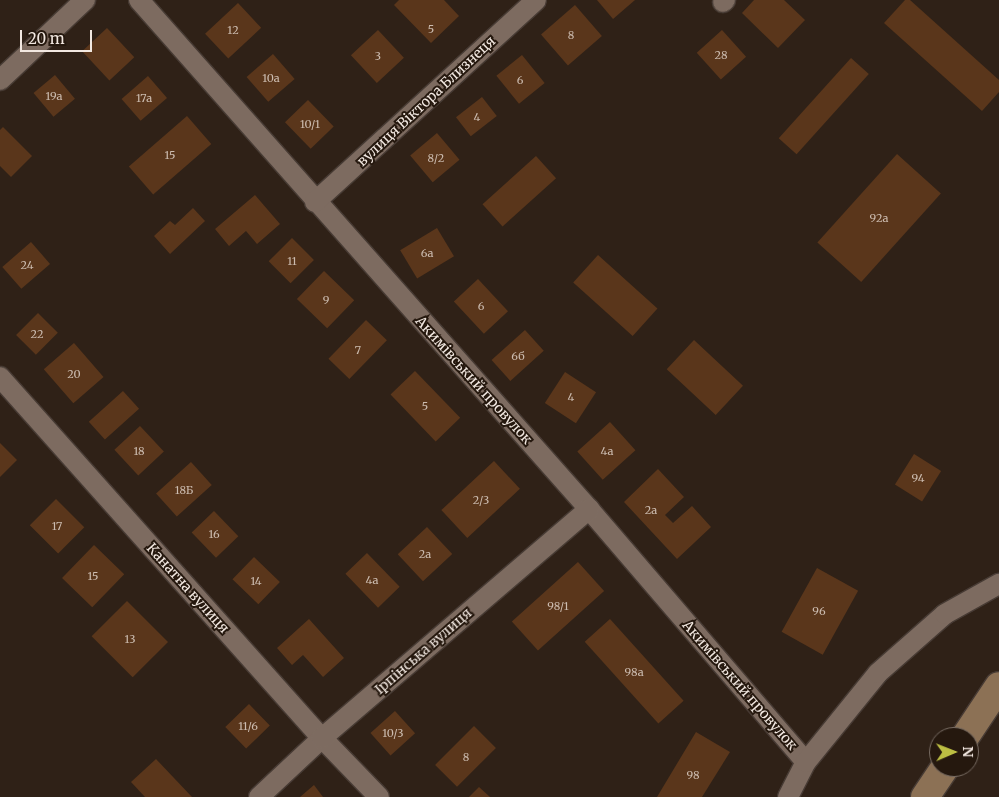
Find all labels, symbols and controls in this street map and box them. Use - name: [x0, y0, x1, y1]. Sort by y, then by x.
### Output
- scale bar: [22, 20, 95, 52]
- house number: 5: [428, 22, 434, 36]
- house number: 12: [227, 23, 239, 37]
- house number: 8: [568, 28, 574, 42]
- text: 20 m: [28, 29, 65, 48]
- street label: вулиця Віктора Близнеця: [353, 32, 499, 170]
- house number: 28: [715, 48, 727, 62]
- house number: 3: [375, 49, 381, 63]
- house number: 10а: [262, 71, 280, 85]
- house number: 6: [517, 73, 523, 87]
- house number: 19а: [46, 89, 62, 103]
- house number: 17а: [136, 91, 152, 105]
- house number: 4: [474, 110, 480, 124]
- house number: 10/1: [300, 117, 320, 131]
- house number: 15: [164, 148, 176, 162]
- house number: 8/2: [428, 151, 444, 165]
- house number: 92а: [870, 211, 888, 225]
- house number: 6а: [421, 246, 433, 260]
- house number: 11: [287, 254, 297, 268]
- house number: 24: [21, 258, 33, 272]
- house number: 9: [323, 293, 329, 307]
- house number: 6: [478, 299, 484, 313]
- street label: Акимівський провулок: [412, 313, 536, 447]
- house number: 22: [31, 327, 43, 341]
- house number: 7: [355, 343, 361, 357]
- house number: 6б: [511, 349, 525, 363]
- house number: 20: [67, 367, 81, 381]
- house number: 4: [568, 390, 574, 404]
- house number: 5: [422, 399, 428, 413]
- house number: 18: [133, 444, 145, 458]
- house number: 4а: [601, 444, 613, 458]
- house number: 94: [911, 471, 925, 485]
- house number: 18Б: [175, 483, 193, 497]
- house number: 2/3: [473, 493, 489, 507]
- house number: 2а: [645, 503, 657, 517]
- house number: 17: [52, 519, 62, 533]
- house number: 16: [208, 527, 220, 541]
- street label: Канатна вулиця: [143, 540, 233, 636]
- house number: 2а: [419, 547, 431, 561]
- house number: 15: [87, 569, 99, 583]
- house number: 4а: [366, 573, 378, 587]
- house number: 14: [250, 574, 262, 588]
- house number: 98/1: [547, 599, 569, 613]
- street label: Ірпінська вулиця: [371, 604, 475, 698]
- house number: 96: [812, 604, 826, 618]
- street label: Акимівський провулок: [679, 617, 801, 753]
- house number: 13: [125, 632, 135, 646]
- house number: 98а: [624, 665, 644, 679]
- house number: 11/6: [238, 719, 258, 733]
- house number: 10/3: [382, 726, 404, 740]
- north arrow: [929, 727, 979, 777]
- text: N: [959, 746, 977, 757]
- house number: 8: [463, 750, 469, 764]
- house number: 98: [686, 768, 700, 782]

